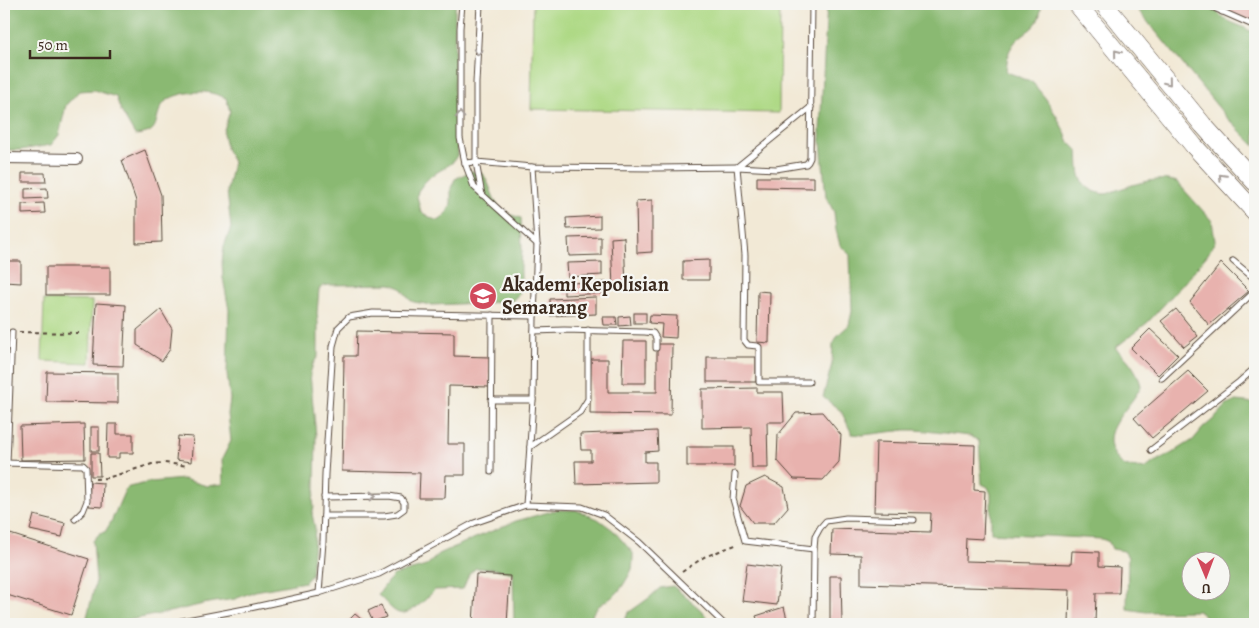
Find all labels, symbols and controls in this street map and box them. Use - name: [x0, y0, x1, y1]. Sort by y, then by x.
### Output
- scale bar: [30, 28, 110, 60]
- text: 50 m: [38, 35, 68, 55]
- one-way arrow: [472, 49, 483, 57]
- one-way arrow: [1114, 49, 1123, 58]
- one-way arrow: [1162, 76, 1170, 85]
- one-way arrow: [455, 110, 465, 118]
- one-way arrow: [1219, 173, 1228, 182]
- place label: Akademi Kepolisian Semarang: [501, 271, 669, 321]
- school or university icon: Akademi Kepolisian Semarang: [468, 281, 498, 311]
- one-way arrow: [370, 491, 377, 501]
- north arrow: [1182, 550, 1232, 600]
- text: U: [1201, 579, 1211, 598]

